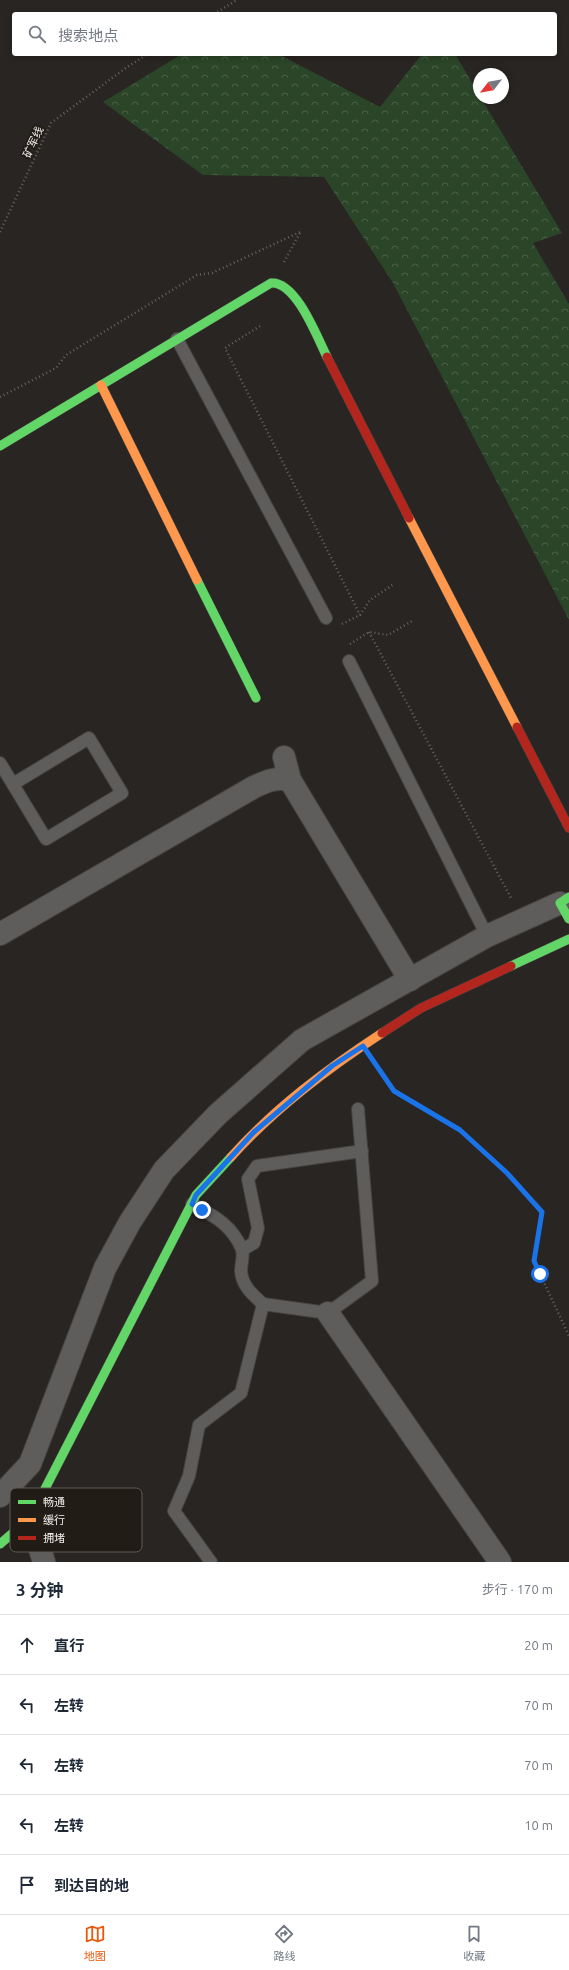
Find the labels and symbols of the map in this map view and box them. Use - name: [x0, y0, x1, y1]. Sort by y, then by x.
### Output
- north arrow: [473, 68, 509, 104]
- street label: 矿军线: [21, 125, 45, 159]
- route end: [193, 1201, 211, 1219]
- route start: [531, 1265, 549, 1283]
- legend: [10, 1488, 142, 1552]
- text: 畅通: [43, 1496, 65, 1508]
- text: 缓行: [43, 1514, 65, 1526]
- text: 拥堵: [43, 1532, 65, 1544]

